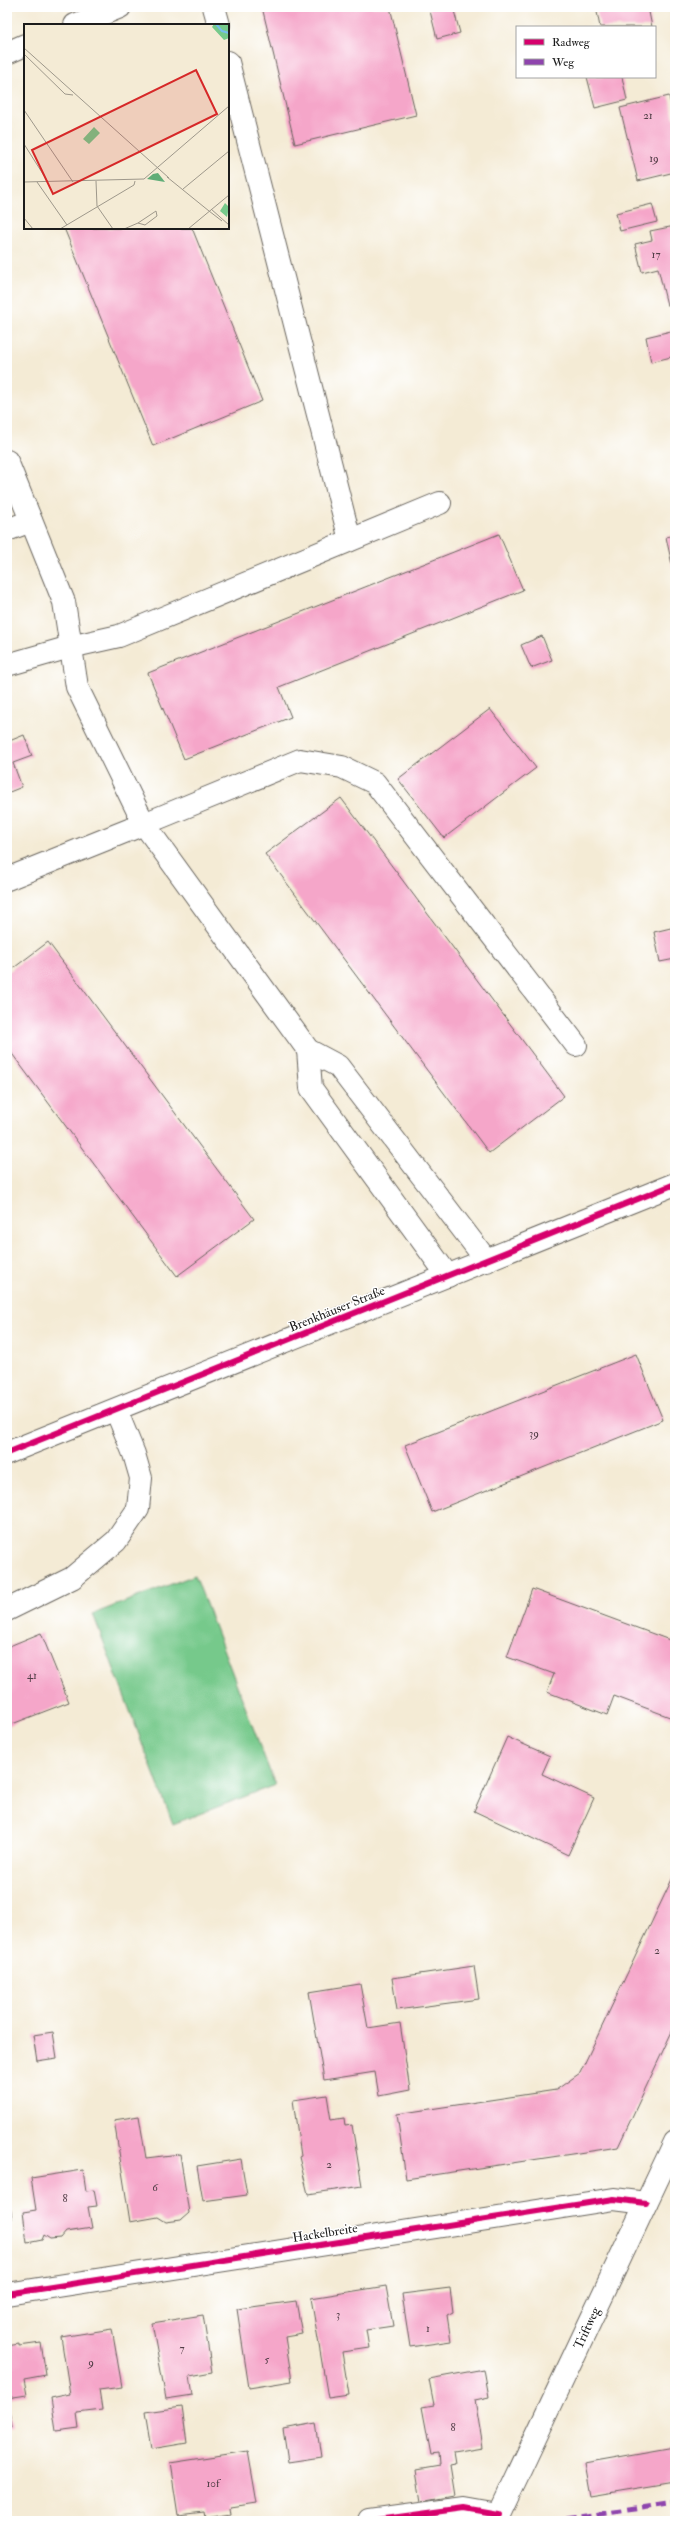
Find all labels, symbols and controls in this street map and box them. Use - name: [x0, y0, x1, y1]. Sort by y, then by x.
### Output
- inset map: [24, 24, 229, 229]
- legend: [516, 26, 656, 78]
- text: Radweg: [552, 35, 591, 50]
- text: Weg: [551, 55, 575, 70]
- house number: 21: [643, 109, 653, 122]
- house number: 19: [649, 152, 659, 165]
- house number: 17: [652, 248, 660, 261]
- street label: Brenkhäuser Straße: [287, 1282, 388, 1336]
- house number: 39: [529, 1427, 539, 1440]
- house number: 41: [27, 1669, 37, 1682]
- house number: 2: [654, 1944, 660, 1957]
- house number: 2: [326, 2158, 332, 2171]
- house number: 6: [152, 2181, 159, 2194]
- house number: 8: [62, 2192, 68, 2205]
- street label: Hackelbreite: [291, 2220, 359, 2246]
- street label: Triftweg: [570, 2304, 604, 2352]
- house number: 3: [336, 2308, 340, 2321]
- house number: 1: [426, 2322, 430, 2335]
- house number: 7: [179, 2342, 185, 2355]
- house number: 5: [265, 2353, 270, 2366]
- house number: 9: [87, 2356, 94, 2369]
- house number: 8: [450, 2421, 456, 2434]
- house number: 10f: [206, 2477, 221, 2490]

